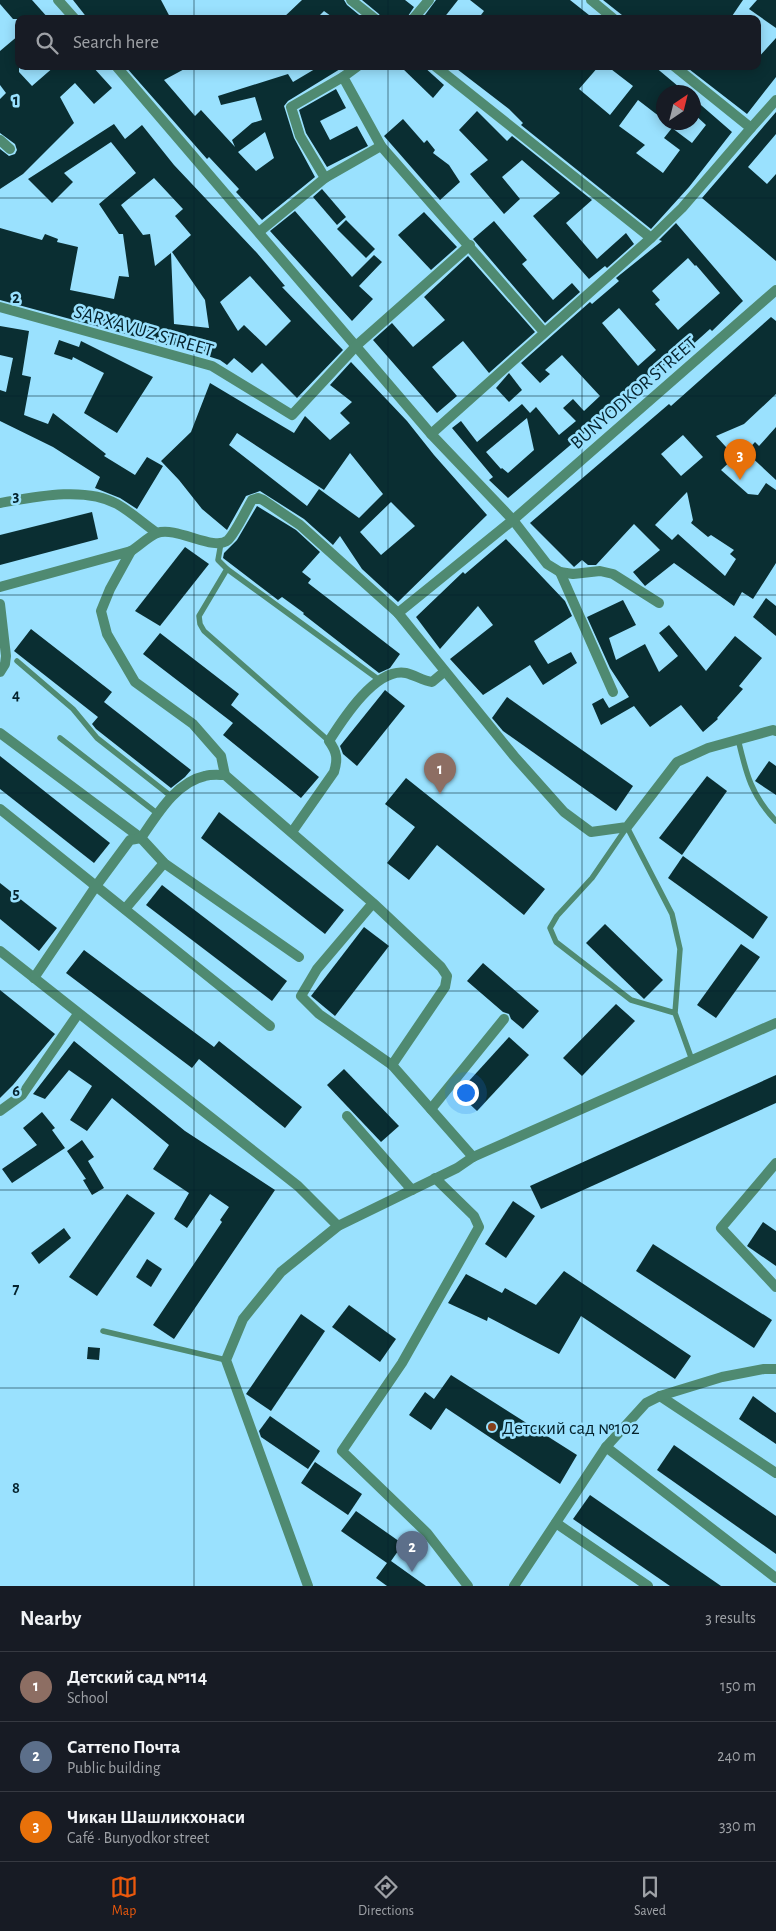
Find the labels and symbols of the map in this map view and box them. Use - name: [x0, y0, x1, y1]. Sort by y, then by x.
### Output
- north arrow: [656, 85, 701, 130]
- text: 1: [13, 92, 19, 108]
- text: 2: [12, 290, 20, 306]
- street label: SARXAVUZ STREET: [72, 302, 216, 360]
- street label: BUNYODKOR STREET: [567, 333, 701, 453]
- pin: 3: [724, 439, 756, 480]
- text: 3: [13, 488, 20, 504]
- text: 4: [12, 687, 20, 703]
- pin: 1: [424, 753, 456, 794]
- text: 5: [13, 885, 20, 901]
- your location: [453, 1080, 479, 1106]
- text: 6: [12, 1083, 20, 1099]
- text: 7: [13, 1281, 20, 1297]
- place label: Детский сад №102: [502, 1419, 640, 1438]
- marker: Детский сад №102: [486, 1421, 498, 1433]
- text: 8: [12, 1480, 20, 1496]
- pin: 2: [396, 1531, 428, 1572]

